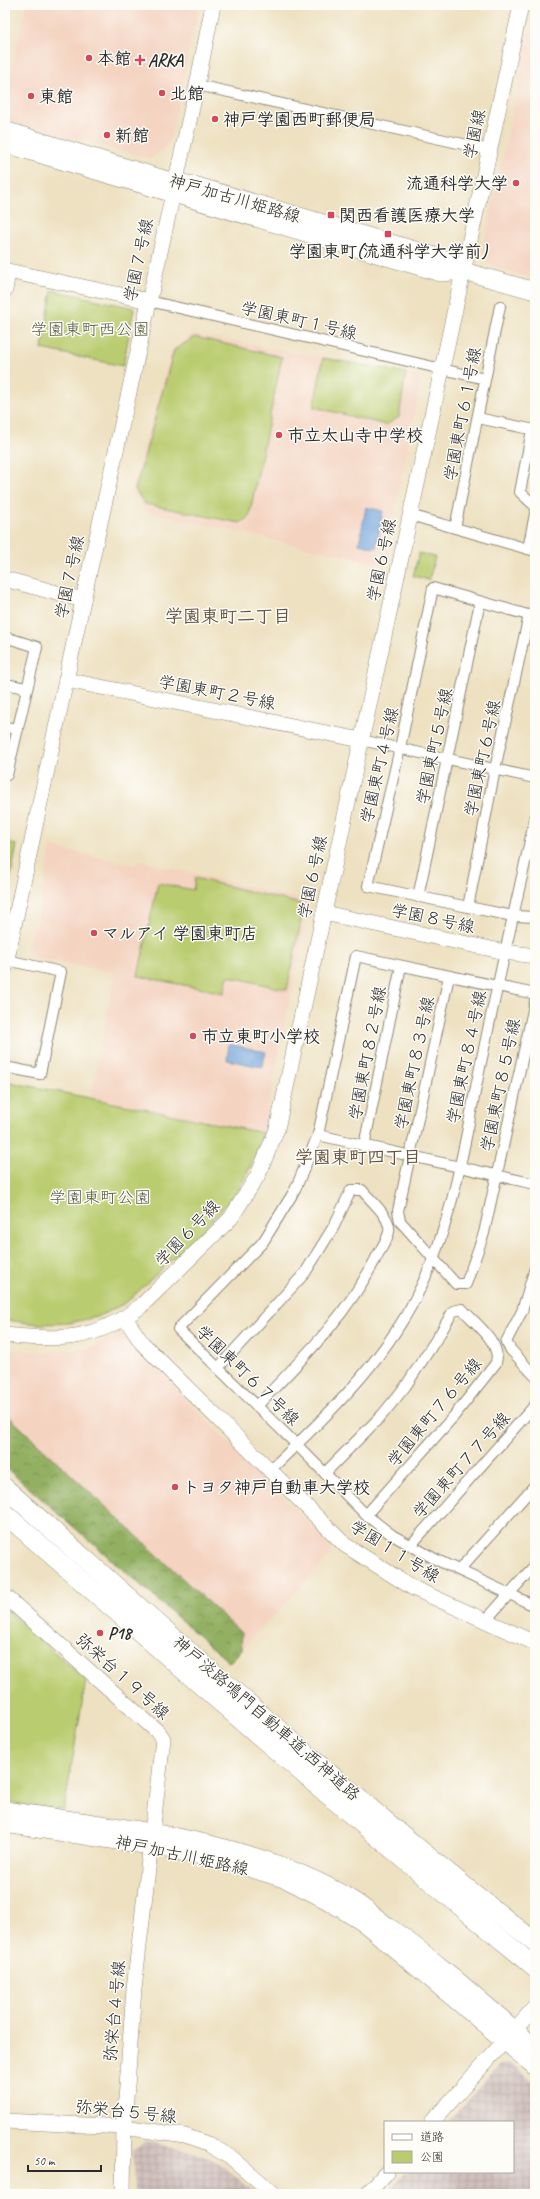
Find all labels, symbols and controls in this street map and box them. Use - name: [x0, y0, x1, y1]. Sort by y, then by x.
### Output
- place label: 本館: [97, 48, 131, 69]
- place label: ARKA: [148, 50, 184, 71]
- marker: 本館: [84, 53, 94, 63]
- marker: ARKA: [135, 55, 145, 65]
- place label: 北館: [170, 83, 204, 104]
- place label: 東館: [39, 86, 73, 107]
- marker: 北館: [157, 88, 167, 98]
- marker: 東館: [26, 91, 36, 101]
- street label: 学園線: [459, 107, 490, 161]
- place label: 神戸学園西町郵便局: [223, 109, 376, 130]
- marker: 神戸学園西町郵便局: [210, 114, 220, 124]
- place label: 新館: [115, 125, 149, 146]
- marker: 新館: [102, 130, 112, 140]
- street label: 神戸加古川姫路線: [167, 170, 303, 227]
- place label: 流通科学大学: [406, 173, 508, 194]
- marker: 流通科学大学: [511, 178, 521, 188]
- place label: 関西看護医療大学: [339, 205, 475, 226]
- marker: 関西看護医療大学: [326, 210, 336, 220]
- street label: 学園７号線: [119, 216, 158, 304]
- marker: 学園東町(流通科学大学前): [383, 229, 393, 239]
- place label: 学園東町(流通科学大学前): [289, 241, 488, 262]
- street label: 学園東町１号線: [239, 297, 359, 344]
- park label: 学園東町西公園: [31, 319, 150, 340]
- street label: 学園東町６１号線: [439, 345, 486, 483]
- place label: 市立太山寺中学校: [287, 425, 423, 446]
- marker: 市立太山寺中学校: [274, 430, 284, 440]
- street label: 学園６号線: [362, 516, 401, 604]
- street label: 学園７号線: [50, 533, 89, 621]
- district label: 学園東町二丁目: [165, 605, 291, 627]
- street label: 学園東町２号線: [156, 671, 277, 714]
- street label: 学園東町５号線: [412, 686, 457, 806]
- street label: 学園東町６号線: [460, 698, 505, 818]
- street label: 学園東町４号線: [356, 705, 403, 825]
- street label: 学園６号線: [293, 833, 332, 921]
- street label: 学園８号線: [389, 899, 477, 938]
- place label: マルアイ 学園東町店: [102, 923, 258, 944]
- marker: マルアイ 学園東町店: [89, 928, 99, 938]
- street label: 学園東町８２号線: [344, 984, 391, 1122]
- street label: 学園東町８４号線: [442, 988, 491, 1126]
- street label: 学園東町８３号線: [390, 994, 439, 1132]
- street label: 学園東町８５号線: [476, 1016, 525, 1154]
- place label: 市立東町小学校: [201, 1026, 320, 1047]
- marker: 市立東町小学校: [188, 1031, 198, 1041]
- district label: 学園東町四丁目: [295, 1146, 421, 1168]
- park label: 学園東町公園: [49, 1187, 151, 1208]
- street label: 学園６号線: [150, 1195, 224, 1271]
- street label: 学園東町６７号線: [191, 1321, 304, 1430]
- street label: 学園東町７６号線: [383, 1353, 486, 1471]
- street label: 学園東町７７号線: [408, 1408, 515, 1523]
- place label: トヨタ神戸自動車大学校: [183, 1477, 370, 1498]
- marker: トヨタ神戸自動車大学校: [170, 1482, 180, 1492]
- street label: 学園１１号線: [346, 1515, 444, 1587]
- place label: P18: [108, 1623, 134, 1644]
- marker: P18: [95, 1628, 105, 1638]
- street label: 弥栄台１９号線: [71, 1629, 174, 1724]
- street label: 神戸淡路鳴門自動車道;西神道路: [169, 1631, 365, 1805]
- street label: 神戸加古川姫路線: [113, 1831, 251, 1880]
- street label: 弥栄台４号線: [100, 1959, 129, 2063]
- street label: 弥栄台５号線: [74, 2096, 178, 2127]
- legend: [384, 2121, 514, 2173]
- text: 道路: [420, 2129, 444, 2145]
- scale bar: [28, 2147, 101, 2173]
- text: 公園: [420, 2149, 444, 2165]
- text: 50 m: [34, 2153, 56, 2169]

